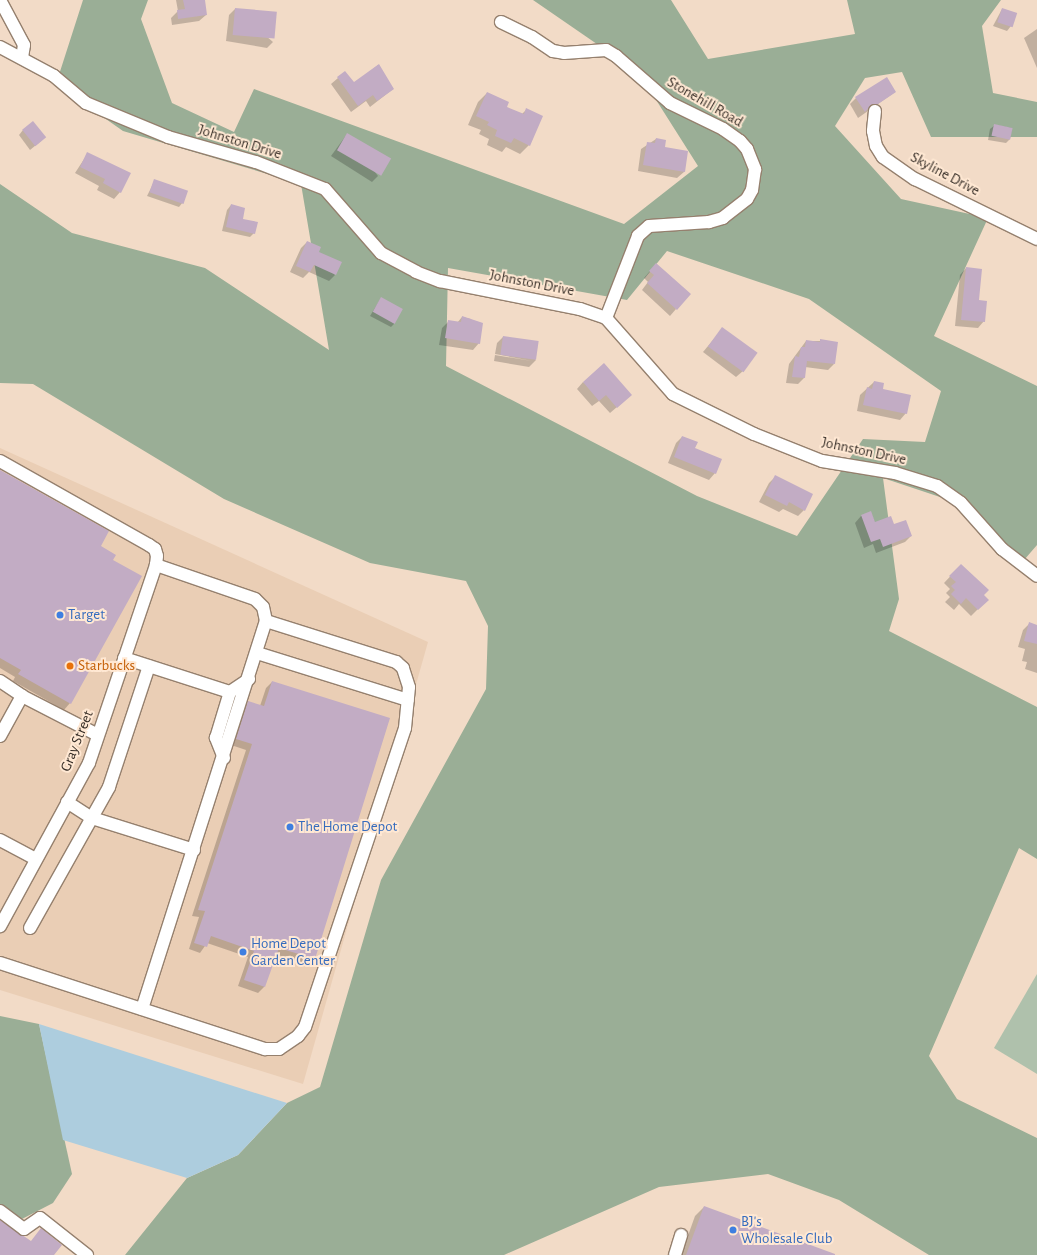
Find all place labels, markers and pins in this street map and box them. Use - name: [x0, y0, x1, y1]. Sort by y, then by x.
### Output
- place label: Target: [68, 606, 105, 624]
- marker: Target: [55, 610, 65, 620]
- place label: Starbucks: [78, 657, 135, 675]
- marker: Starbucks: [65, 661, 75, 671]
- place label: The Home Depot: [298, 818, 397, 836]
- marker: The Home Depot: [285, 822, 295, 832]
- place label: Home Depot Garden Center: [251, 934, 335, 969]
- marker: Home Depot Garden Center: [238, 947, 248, 957]
- place label: BJ's Wholesale Club: [741, 1212, 832, 1247]
- marker: BJ's Wholesale Club: [728, 1225, 738, 1235]

